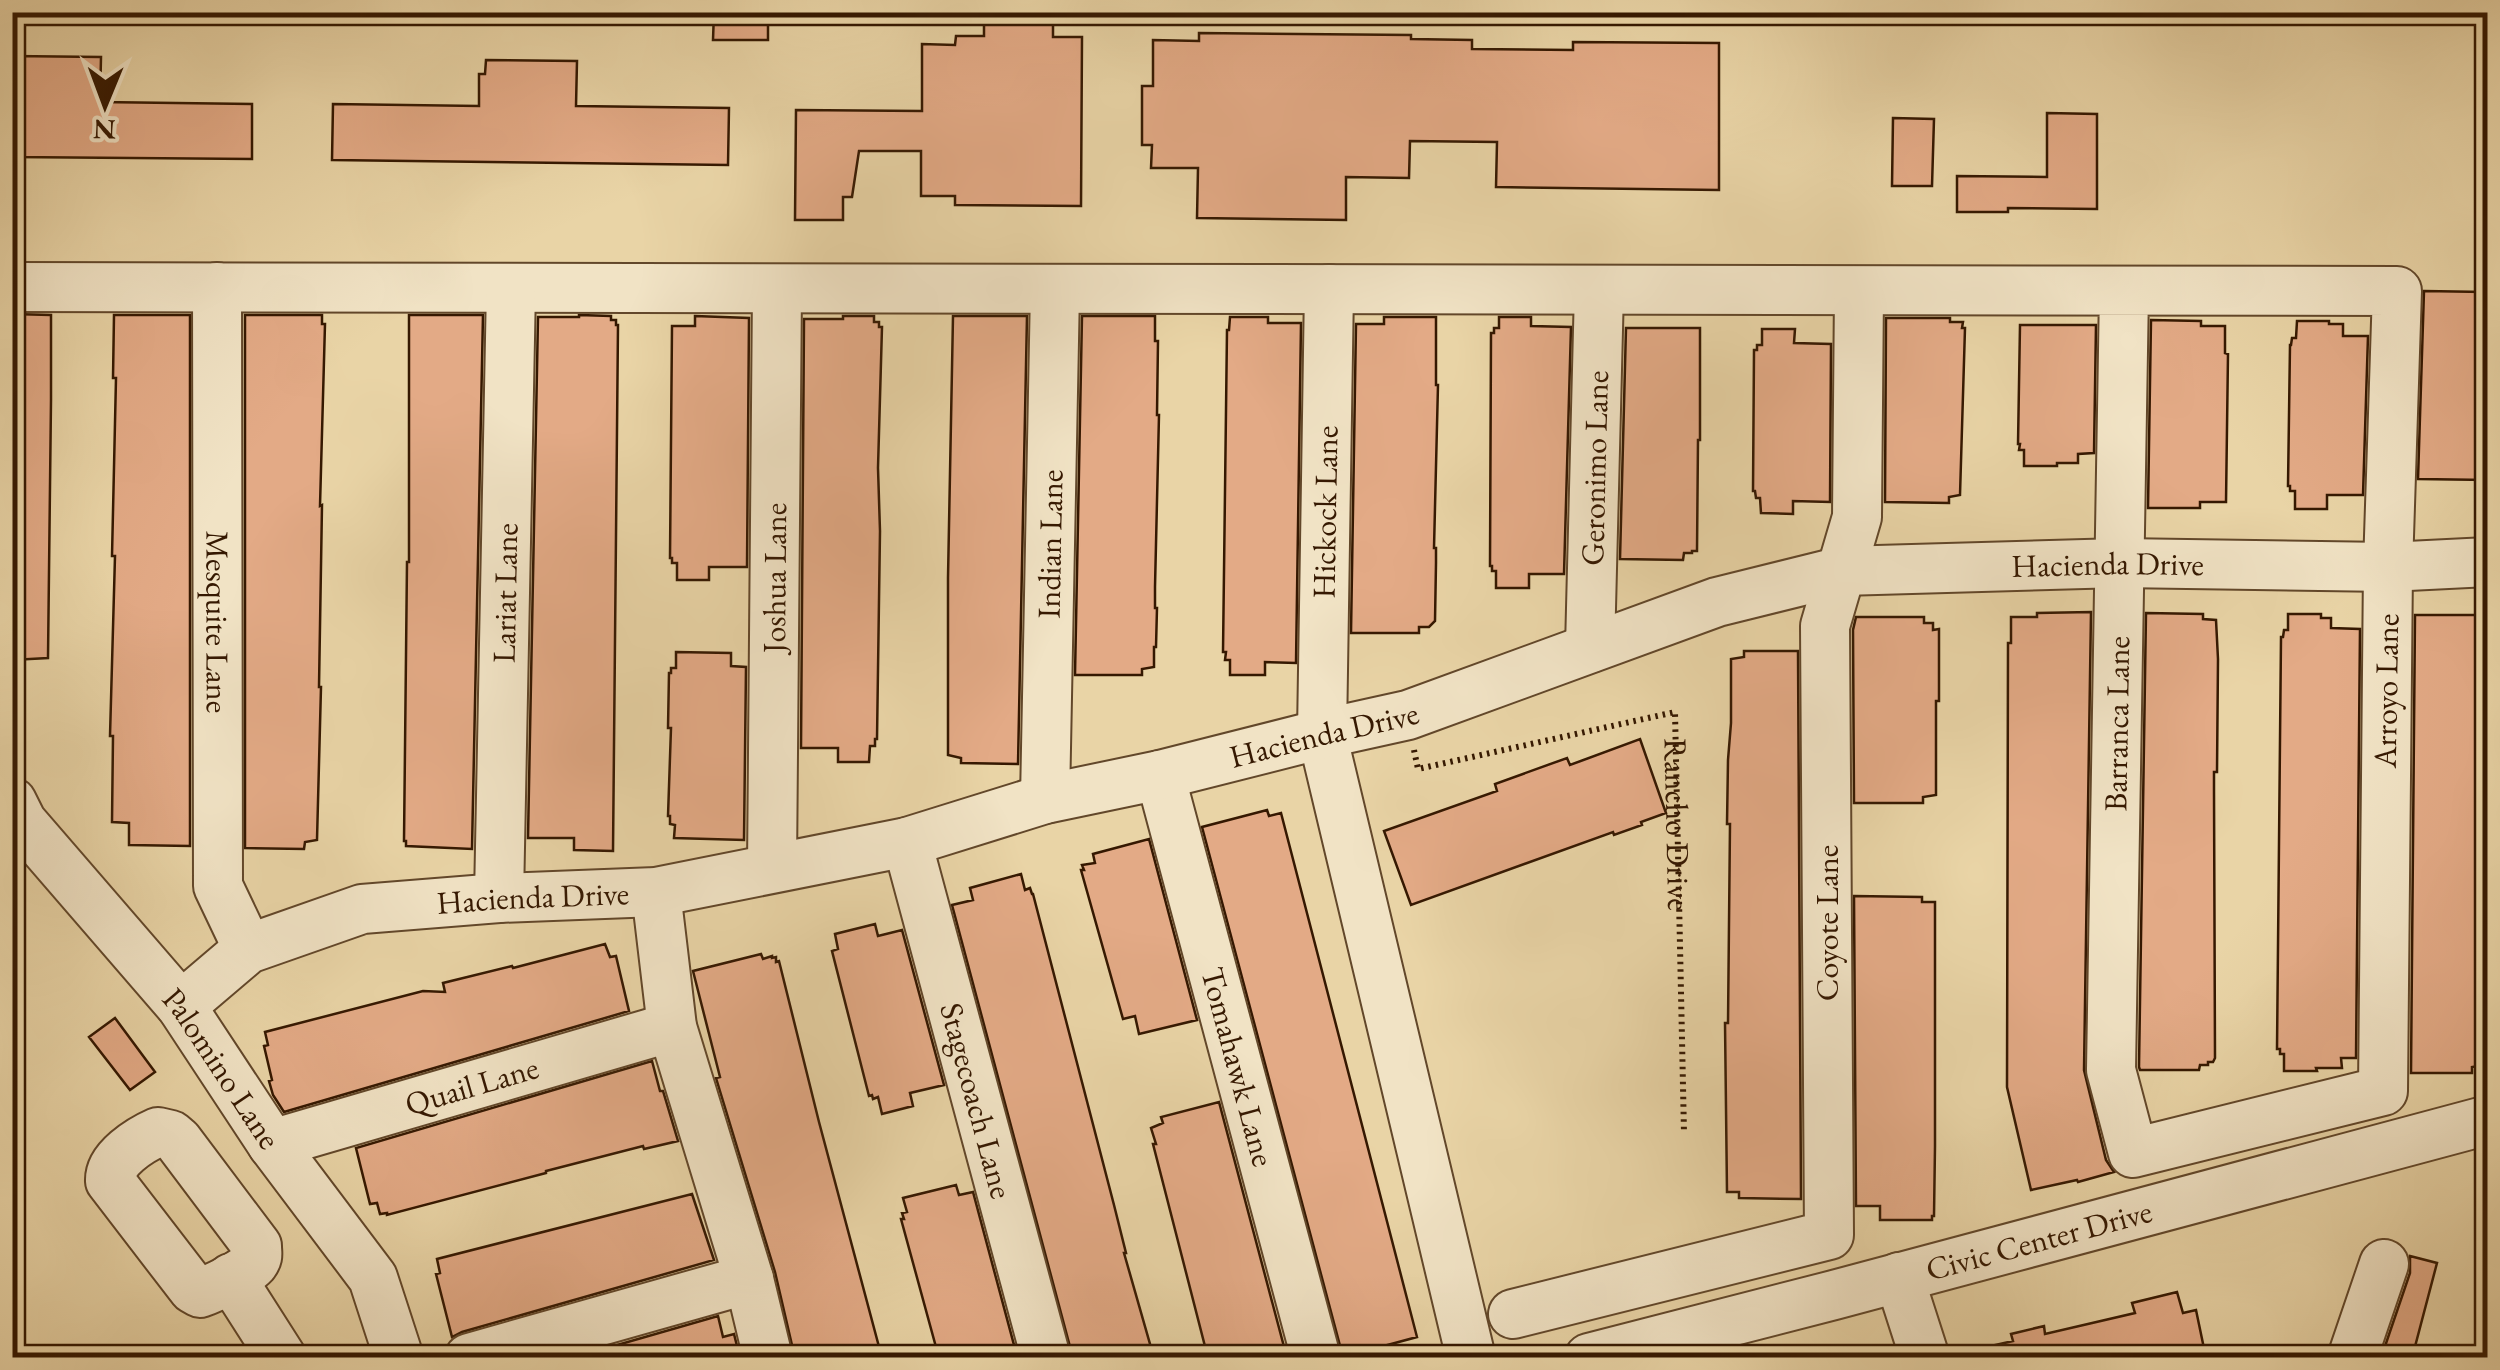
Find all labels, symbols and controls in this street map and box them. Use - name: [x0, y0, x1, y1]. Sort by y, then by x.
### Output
- north arrow: [55, 55, 155, 155]
- text: N: [93, 112, 116, 148]
- street label: Geronimo Lane: [1571, 370, 1618, 566]
- street label: Hickock Lane: [1302, 425, 1348, 599]
- street label: Indian Lane: [1028, 469, 1072, 619]
- street label: Joshua Lane: [753, 503, 796, 656]
- street label: Lariat Lane: [483, 523, 527, 664]
- street label: Mesquite Lane: [196, 531, 239, 713]
- street label: Hacienda Drive: [2011, 542, 2204, 587]
- street label: Arroyo Lane: [2364, 613, 2408, 770]
- street label: Barranca Lane: [2094, 636, 2139, 812]
- street label: Hacienda Drive: [1225, 692, 1425, 778]
- street label: Rancho Drive: [1655, 738, 1700, 911]
- street label: Coyote Lane: [1806, 845, 1848, 1001]
- street label: Hacienda Drive: [435, 872, 630, 924]
- street label: Tomahawk Lane: [1191, 963, 1285, 1171]
- street label: Palomino Lane: [153, 979, 290, 1157]
- street label: Stagecoach Lane: [930, 998, 1023, 1203]
- street label: Quail Lane: [400, 1046, 543, 1125]
- street label: Civic Center Drive: [1921, 1190, 2156, 1290]

